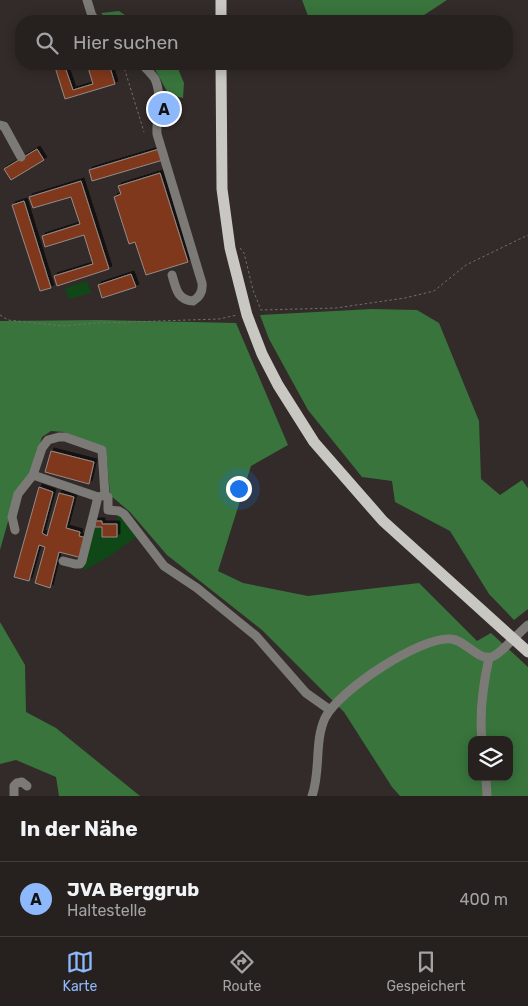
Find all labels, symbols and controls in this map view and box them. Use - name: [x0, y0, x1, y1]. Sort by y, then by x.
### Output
- search box: [15, 15, 513, 70]
- icon: search: [33, 29, 61, 57]
- text: Hier suchen: [73, 31, 179, 54]
- pin: A: [148, 90, 180, 128]
- your location: [226, 476, 252, 502]
- map controls: [468, 736, 513, 781]
- button: layers: [468, 736, 513, 781]
- text: In der Nähe: [20, 816, 138, 841]
- text: JVA Berggrub: [67, 878, 199, 901]
- text: A: [30, 890, 42, 909]
- text: 400 m: [460, 890, 508, 909]
- text: Haltestelle: [67, 901, 146, 920]
- tab: Karte: [63, 948, 97, 995]
- tab: Route: [222, 948, 261, 995]
- tab: Gespeichert: [386, 948, 465, 995]

